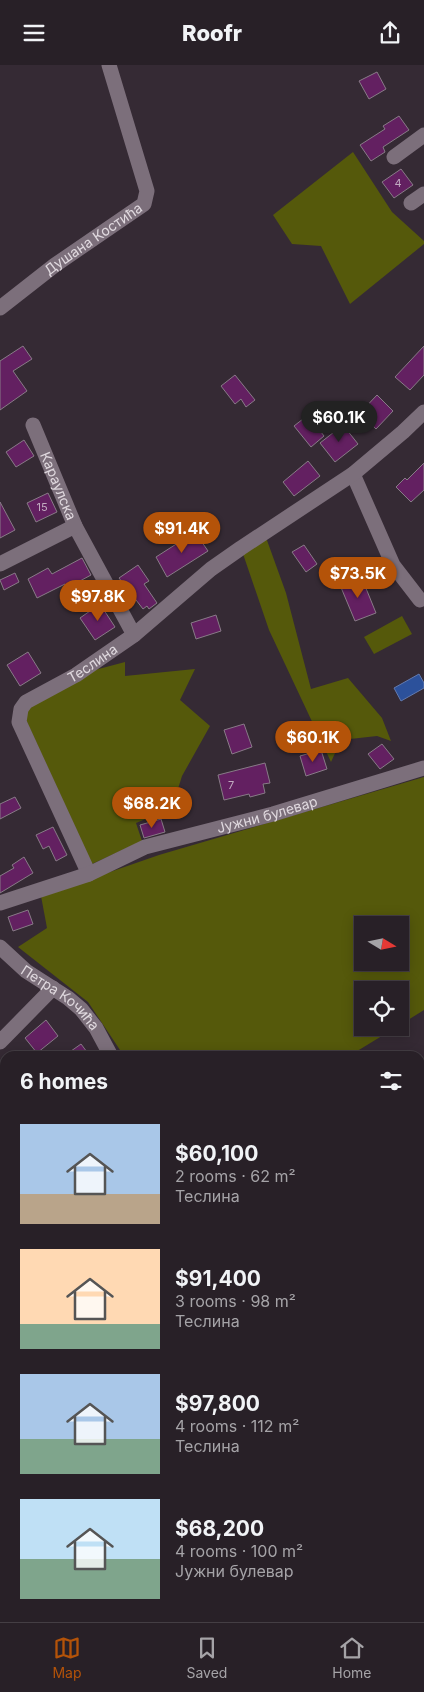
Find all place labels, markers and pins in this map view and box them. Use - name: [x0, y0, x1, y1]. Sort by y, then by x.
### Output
- pin: $60.1K: [298, 401, 380, 443]
- pin: $91.4K: [141, 511, 223, 554]
- pin: $73.5K: [317, 557, 399, 599]
- pin: $97.8K: [57, 579, 139, 622]
- pin: $60.1K: [272, 721, 354, 763]
- pin: $68.2K: [111, 787, 193, 829]

